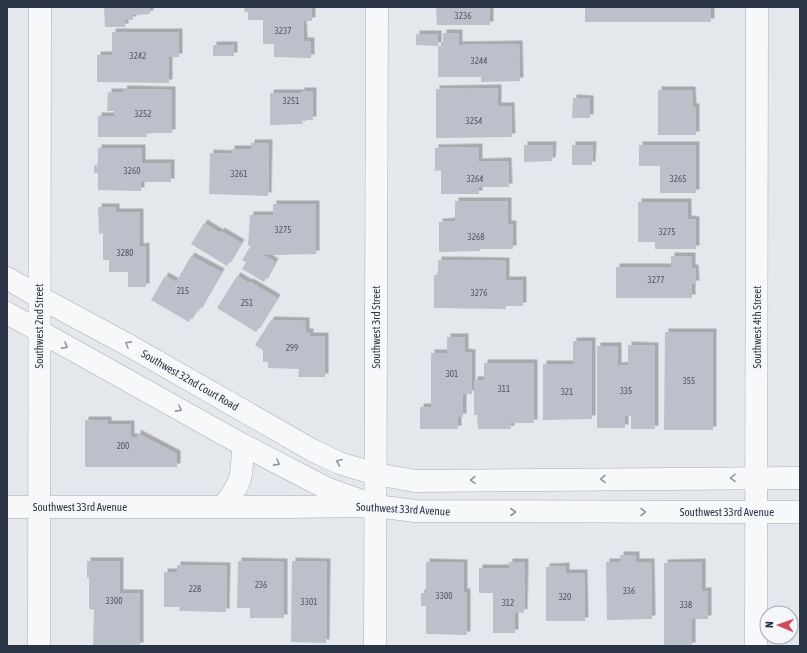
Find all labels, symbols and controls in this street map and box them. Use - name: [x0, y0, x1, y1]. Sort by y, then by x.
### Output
- house number: 3236: [455, 11, 471, 21]
- house number: 3237: [275, 26, 291, 36]
- house number: 3242: [130, 51, 146, 61]
- house number: 3244: [471, 56, 487, 66]
- house number: 3251: [283, 96, 299, 106]
- house number: 3252: [135, 109, 151, 119]
- house number: 3254: [466, 116, 482, 126]
- house number: 3260: [124, 166, 140, 176]
- house number: 3261: [231, 169, 247, 179]
- house number: 3264: [467, 174, 483, 184]
- house number: 3265: [670, 174, 686, 184]
- house number: 3275: [275, 225, 291, 235]
- house number: 3275: [659, 227, 675, 237]
- house number: 3268: [468, 232, 484, 242]
- house number: 3280: [117, 248, 133, 258]
- house number: 3277: [648, 275, 664, 285]
- street label: Southwest 2nd Street: [33, 284, 45, 368]
- house number: 215: [177, 286, 189, 296]
- street label: Southwest 3rd Street: [370, 286, 382, 368]
- street label: Southwest 4th Street: [751, 286, 763, 368]
- house number: 3276: [471, 288, 487, 298]
- house number: 251: [241, 298, 253, 308]
- one-way arrow: [61, 341, 68, 348]
- one-way arrow: [124, 342, 132, 349]
- house number: 299: [286, 343, 298, 353]
- street label: Southwest 32nd Court Road: [139, 347, 241, 413]
- house number: 301: [446, 369, 458, 379]
- house number: 355: [683, 376, 695, 386]
- house number: 311: [498, 384, 510, 394]
- house number: 335: [620, 386, 632, 396]
- house number: 321: [561, 387, 573, 397]
- one-way arrow: [175, 405, 182, 412]
- house number: 200: [117, 441, 129, 451]
- one-way arrow: [273, 458, 281, 466]
- one-way arrow: [335, 459, 342, 467]
- one-way arrow: [730, 474, 736, 482]
- one-way arrow: [600, 475, 606, 483]
- one-way arrow: [470, 476, 476, 484]
- street label: Southwest 33rd Avenue: [33, 501, 127, 513]
- street label: Southwest 33rd Avenue: [356, 501, 450, 517]
- street label: Southwest 33rd Avenue: [680, 506, 774, 518]
- one-way arrow: [510, 508, 516, 516]
- one-way arrow: [640, 508, 646, 516]
- house number: 236: [255, 580, 267, 590]
- house number: 228: [189, 584, 201, 594]
- house number: 336: [623, 586, 635, 596]
- house number: 3300: [436, 591, 452, 601]
- house number: 320: [559, 592, 571, 602]
- house number: 3300: [106, 596, 122, 606]
- house number: 3301: [301, 597, 317, 607]
- house number: 312: [502, 598, 514, 608]
- house number: 338: [680, 600, 692, 610]
- north arrow: [759, 605, 799, 645]
- text: N: [763, 621, 775, 628]

